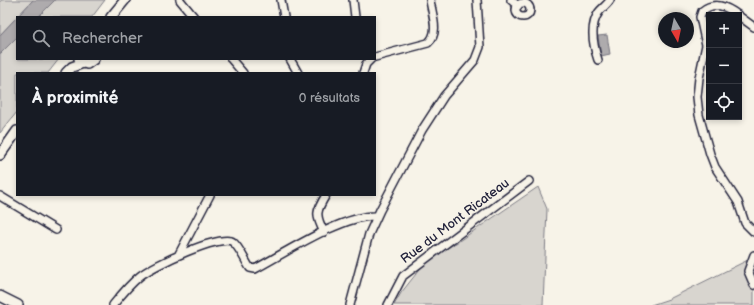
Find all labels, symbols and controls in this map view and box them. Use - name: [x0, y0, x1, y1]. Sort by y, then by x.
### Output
- north arrow: [658, 12, 694, 48]
- map controls: [706, 12, 742, 120]
- button: +: [706, 12, 742, 48]
- search box: [16, 16, 376, 60]
- icon: search: [30, 27, 52, 49]
- text: Rechercher: [62, 29, 142, 48]
- button: −: [706, 48, 742, 84]
- button: locate: [706, 84, 742, 120]
- text: À proximité: [32, 88, 118, 108]
- text: 0 résultats: [299, 90, 360, 106]
- street label: Rue du Mont Ricateau: [398, 175, 512, 267]

